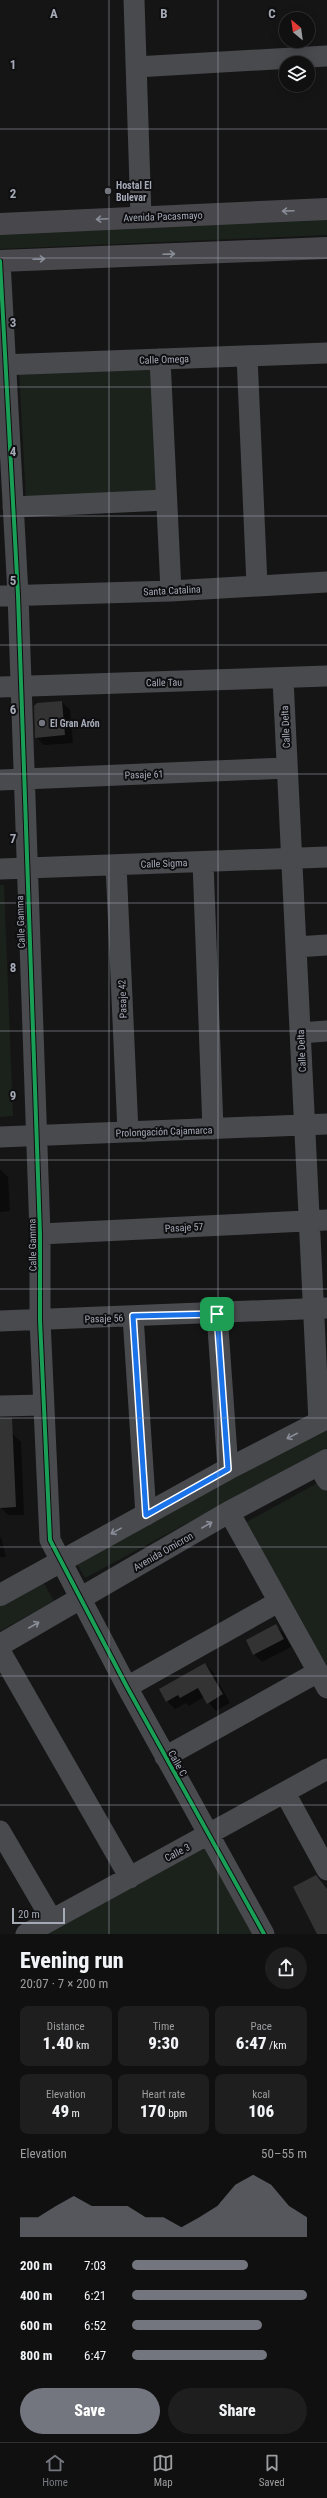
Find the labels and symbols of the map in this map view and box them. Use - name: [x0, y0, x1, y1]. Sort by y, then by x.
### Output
- text: A: [50, 6, 58, 21]
- text: B: [160, 6, 168, 21]
- text: C: [268, 6, 276, 21]
- north arrow: [279, 12, 315, 48]
- text: 1: [10, 57, 16, 72]
- place label: Hostal El Bulevar: [116, 180, 152, 203]
- text: 2: [10, 186, 17, 201]
- marker: Hostal El Bulevar: [103, 186, 113, 196]
- one-way arrow: [282, 207, 295, 215]
- street label: Avenida Pacasmayo: [123, 210, 203, 223]
- one-way arrow: [96, 215, 109, 222]
- one-way arrow: [162, 250, 175, 258]
- one-way arrow: [32, 256, 45, 263]
- text: 3: [10, 315, 16, 330]
- street label: Calle Omega: [139, 353, 189, 366]
- text: 4: [10, 444, 17, 459]
- text: 5: [10, 573, 17, 588]
- street label: Santa Catalina: [143, 583, 201, 597]
- street label: Calle Tau: [146, 677, 182, 688]
- text: 6: [10, 702, 17, 717]
- street label: Calle Delta: [279, 705, 292, 748]
- marker: El Gran Arón: [37, 718, 47, 728]
- place label: El Gran Arón: [50, 718, 100, 729]
- street label: Pasaje 61: [124, 768, 164, 781]
- text: 7: [10, 831, 17, 846]
- street label: Calle Sigma: [140, 857, 188, 870]
- street label: Calle Gamma: [14, 895, 27, 948]
- text: 8: [10, 960, 16, 975]
- street label: Pasaje 42: [116, 979, 129, 1019]
- street label: Calle Delta: [295, 1029, 308, 1072]
- text: 9: [10, 1088, 16, 1103]
- street label: Prolongación Cajamarca: [116, 1124, 213, 1139]
- street label: Calle Gamma: [27, 1218, 38, 1271]
- street label: Pasaje 57: [164, 1221, 204, 1234]
- pin: [200, 1297, 234, 1331]
- street label: Pasaje 56: [84, 1312, 124, 1325]
- one-way arrow: [287, 1433, 299, 1440]
- one-way arrow: [201, 1520, 213, 1528]
- one-way arrow: [111, 1527, 123, 1535]
- street label: Avenida Omicron: [132, 1530, 195, 1573]
- one-way arrow: [28, 1621, 40, 1629]
- street label: Calle C: [166, 1748, 189, 1778]
- street label: Calle 3: [163, 1841, 192, 1864]
- scale bar: [12, 1906, 65, 1925]

